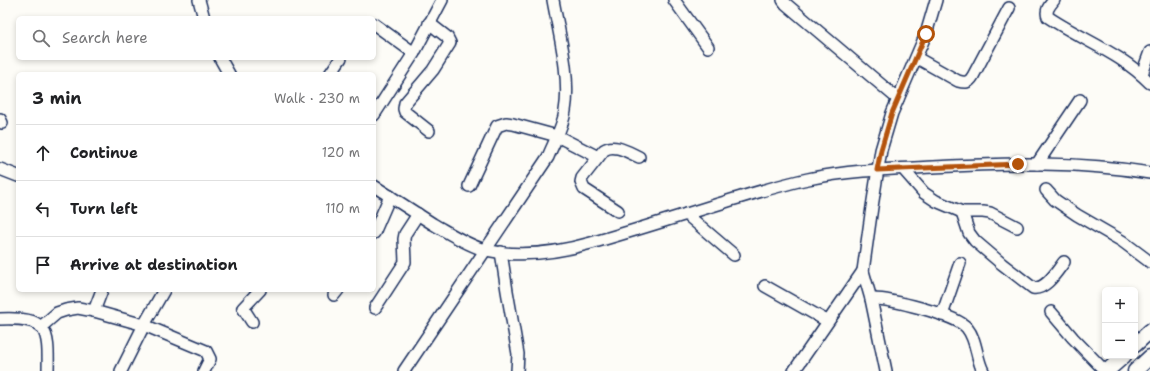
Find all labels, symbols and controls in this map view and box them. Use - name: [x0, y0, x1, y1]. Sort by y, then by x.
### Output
- search box: [16, 16, 376, 60]
- route start: [917, 25, 935, 43]
- icon: search: [30, 27, 52, 49]
- text: Search here: [62, 28, 148, 48]
- text: 3 min: [32, 87, 82, 109]
- text: Walk · 230 m: [274, 90, 360, 107]
- icon: ahead: [32, 142, 54, 164]
- text: Continue: [70, 143, 138, 163]
- text: 120 m: [322, 144, 360, 161]
- route end: [1009, 155, 1027, 173]
- icon: left: [32, 198, 54, 220]
- text: Turn left: [70, 199, 138, 219]
- text: 110 m: [325, 200, 360, 217]
- icon: arrive: [32, 254, 54, 276]
- text: Arrive at destination: [70, 255, 238, 275]
- map controls: [1102, 287, 1138, 359]
- button: +: [1102, 287, 1138, 323]
- button: −: [1102, 323, 1138, 359]

